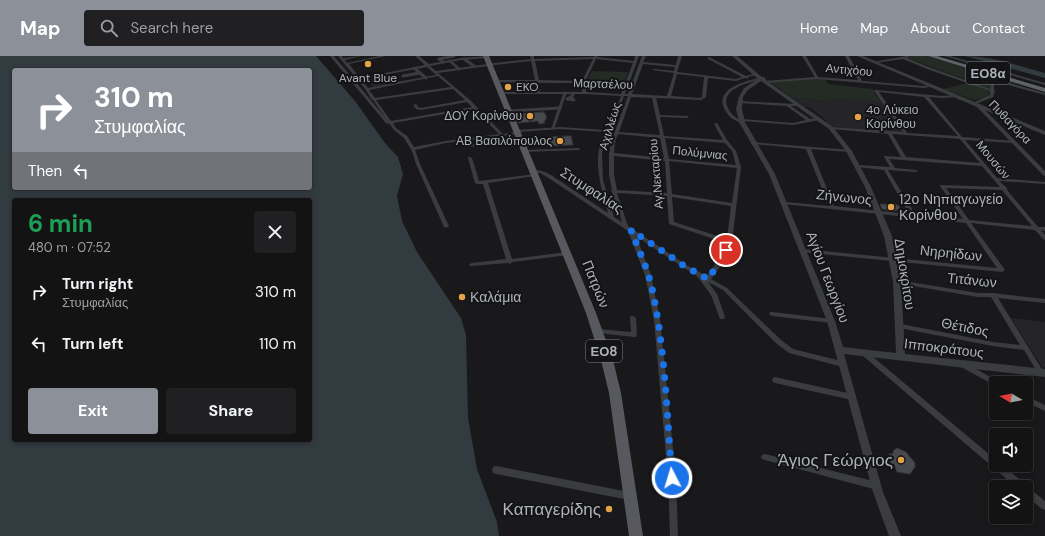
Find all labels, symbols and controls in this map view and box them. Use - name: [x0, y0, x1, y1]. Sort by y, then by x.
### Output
- search box: [84, 10, 364, 46]
- text: Map: [20, 16, 60, 41]
- icon: search: [98, 17, 120, 39]
- text: Search here: [130, 18, 213, 38]
- text: Home: [800, 19, 838, 37]
- text: Map: [860, 19, 888, 37]
- text: About: [910, 19, 950, 37]
- text: Contact: [972, 19, 1025, 37]
- marker: Avant Blue: [363, 59, 373, 69]
- street label: Αντιχόου: [825, 60, 873, 80]
- road number: ΕΟ8α: [966, 62, 1010, 84]
- place label: Avant Blue: [339, 70, 397, 86]
- street label: Μαρτσέλου: [573, 75, 633, 93]
- text: 310 m: [94, 79, 174, 116]
- place label: EKO: [516, 79, 539, 95]
- marker: EKO: [503, 82, 513, 92]
- icon: right: [28, 84, 80, 136]
- street label: Πυθαγόρα: [985, 97, 1035, 147]
- street label: Αχιλλέως: [595, 100, 625, 152]
- place label: 4ο Λύκειο Κορίνθου: [866, 102, 919, 132]
- place label: ΔΟΥ Κορίνθου: [444, 108, 522, 124]
- marker: ΔΟΥ Κορίνθου: [525, 111, 535, 121]
- marker: 4ο Λύκειο Κορίνθου: [853, 112, 863, 122]
- text: Στυμφαλίας: [94, 115, 186, 139]
- place label: ΑΒ Βασιλόπουλος: [456, 133, 552, 149]
- marker: ΑΒ Βασιλόπουλος: [555, 136, 565, 146]
- street label: Μουσών: [972, 137, 1014, 183]
- street label: Αγ.Νεκταρίου: [645, 138, 667, 210]
- street label: Πολύμνιας: [671, 142, 729, 164]
- icon: left: [70, 160, 92, 182]
- text: Then: [28, 161, 62, 181]
- street label: Στυμφαλίας: [557, 163, 627, 217]
- street label: Ζήνωνος: [815, 185, 873, 209]
- place label: 12ο Νηπιαγωγείο Κορίνθου: [899, 190, 1003, 224]
- marker: 12ο Νηπιαγωγείο Κορίνθου: [886, 202, 896, 212]
- text: 6 min: [28, 208, 93, 239]
- button: close: [254, 211, 296, 253]
- street label: Αγίου Γεωργίου: [802, 229, 854, 325]
- pin: [709, 233, 743, 267]
- street label: Δημοκρίτου: [890, 237, 920, 311]
- text: 480 m · 07:52: [28, 239, 111, 256]
- icon: arrive: [715, 239, 737, 261]
- street label: Νηρηίδων: [919, 241, 983, 265]
- street label: Πατρών: [578, 258, 614, 310]
- street label: Τιτάνων: [946, 268, 998, 292]
- text: Turn right: [62, 274, 133, 294]
- icon: right: [28, 281, 50, 303]
- text: 310 m: [255, 282, 296, 302]
- place label: Καλάμια: [470, 288, 521, 306]
- marker: Καλάμια: [457, 292, 467, 302]
- text: Στυμφαλίας: [62, 294, 128, 311]
- street label: Θέτιδος: [940, 314, 991, 340]
- icon: left: [28, 333, 50, 355]
- text: Turn left: [62, 334, 123, 354]
- text: 110 m: [259, 334, 296, 354]
- street label: Ιπποκράτους: [903, 334, 985, 362]
- road number: ΕΟ8: [586, 340, 622, 362]
- north arrow: [989, 376, 1033, 420]
- map controls: [989, 376, 1033, 524]
- button: Exit: [28, 388, 158, 434]
- button: Share: [166, 388, 296, 434]
- button: sound: [989, 428, 1033, 472]
- place label: Άγιος Γεώργιος: [778, 449, 893, 471]
- marker: Άγιος Γεώργιος: [896, 455, 906, 465]
- position arrow: [651, 457, 693, 499]
- button: layers: [989, 480, 1033, 524]
- place label: Καπαγερίδης: [503, 498, 601, 520]
- marker: Καπαγερίδης: [604, 504, 614, 514]

